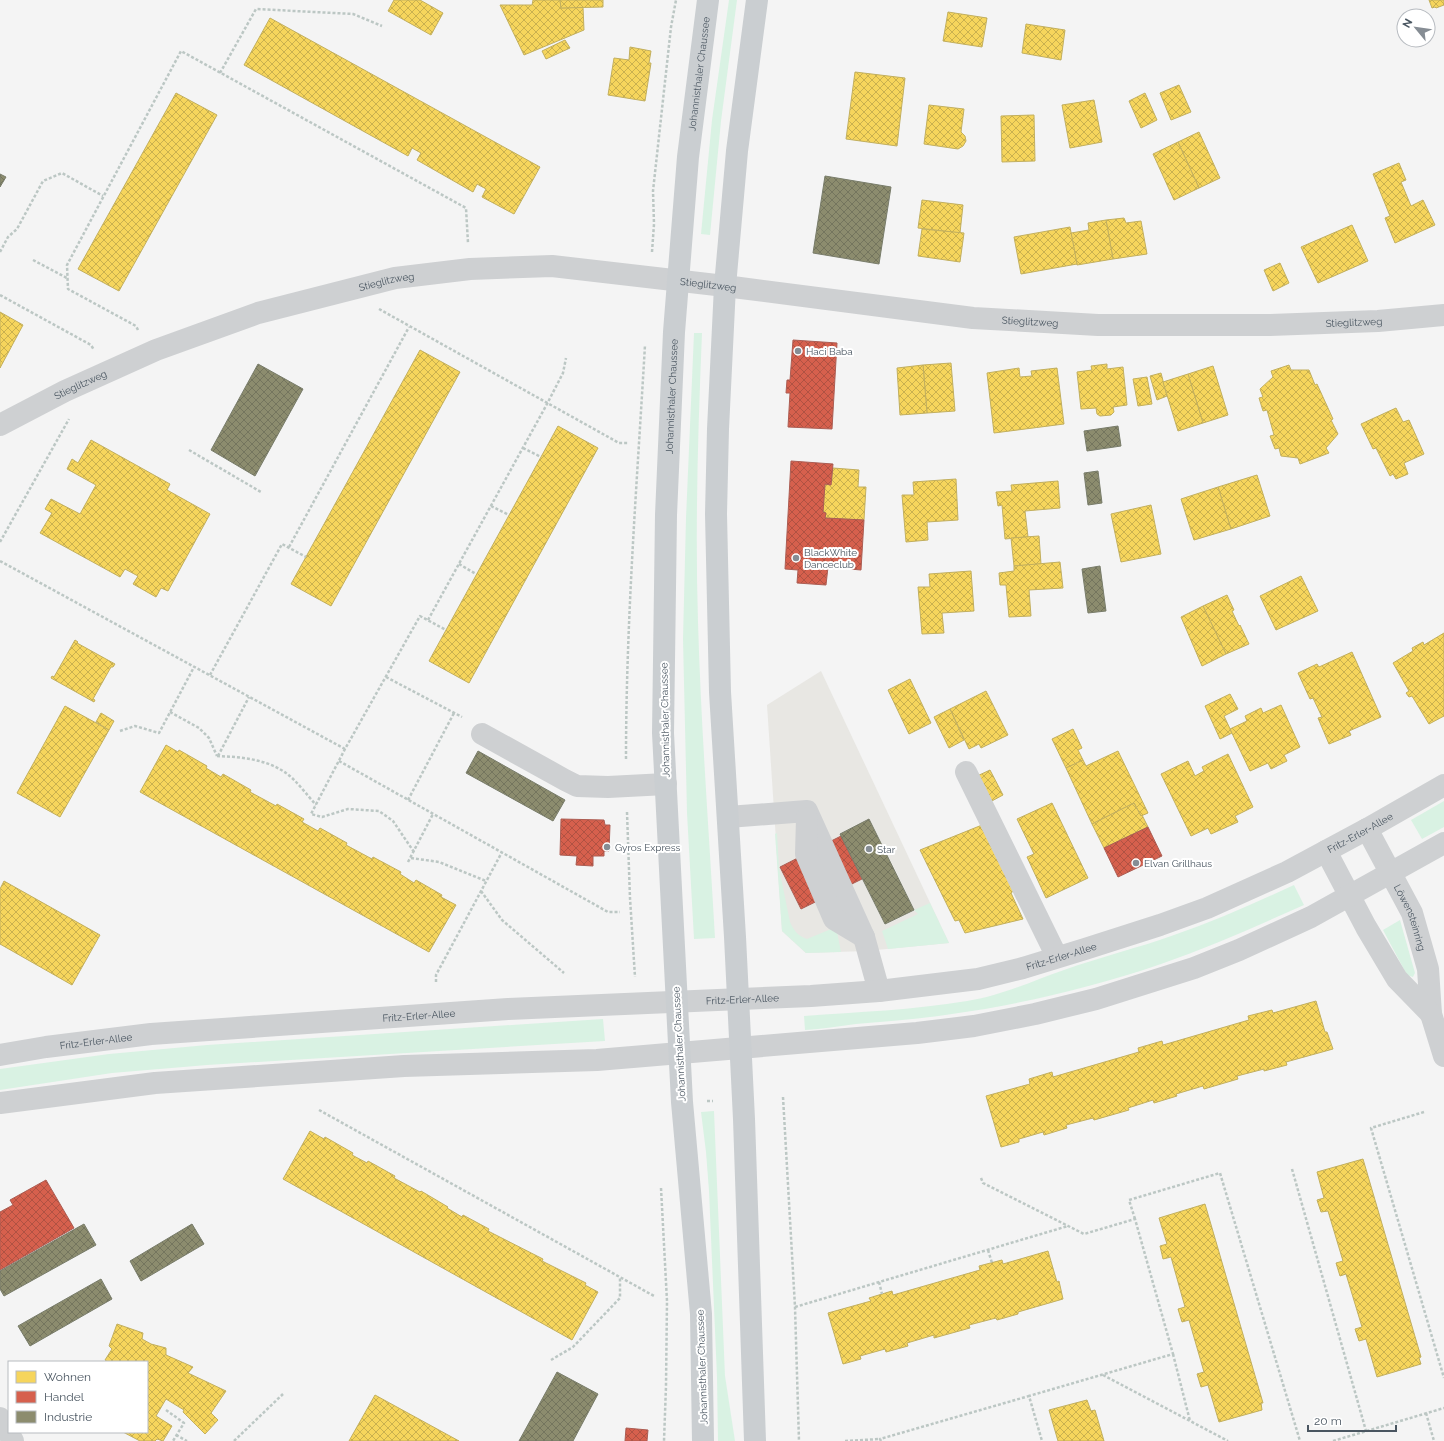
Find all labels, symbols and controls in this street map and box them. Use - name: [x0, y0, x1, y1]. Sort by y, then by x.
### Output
- north arrow: [1396, 8, 1436, 48]
- street label: Johannisthaler Chaussee: [686, 16, 711, 132]
- text: N: [1400, 17, 1415, 30]
- street label: Stieglitzweg: [357, 270, 415, 293]
- street label: Stieglitzweg: [679, 275, 737, 293]
- street label: Stieglitzweg: [1001, 314, 1059, 328]
- street label: Stieglitzweg: [1325, 315, 1383, 328]
- street label: Johannisthaler Chaussee: [663, 338, 679, 454]
- marker: Haci Baba: [793, 346, 803, 356]
- place label: Haci Baba: [806, 346, 853, 357]
- street label: Stieglitzweg: [52, 367, 108, 401]
- place label: BlackWhite Danceclub: [804, 547, 857, 570]
- marker: BlackWhite Danceclub: [791, 553, 801, 563]
- street label: Johannisthaler Chaussee: [658, 662, 672, 778]
- street label: Fritz-Erler-Allee: [1325, 810, 1395, 855]
- marker: Gyros Express: [602, 842, 612, 852]
- place label: Gyros Express: [615, 842, 681, 853]
- marker: Star: [864, 844, 874, 854]
- place label: Star: [877, 844, 896, 855]
- marker: Elvan Grillhaus: [1131, 858, 1141, 868]
- place label: Elvan Grillhaus: [1144, 858, 1212, 869]
- street label: Löwensteinring: [1392, 882, 1428, 952]
- street label: Fritz-Erler-Allee: [1025, 940, 1098, 972]
- street label: Johannisthaler Chaussee: [670, 986, 688, 1102]
- street label: Fritz-Erler-Allee: [706, 992, 779, 1006]
- street label: Fritz-Erler-Allee: [382, 1007, 456, 1023]
- street label: Fritz-Erler-Allee: [59, 1031, 133, 1051]
- street label: Johannisthaler Chaussee: [694, 1309, 710, 1425]
- legend: [8, 1361, 148, 1433]
- text: Wohnen: [44, 1370, 91, 1384]
- text: Handel: [44, 1390, 85, 1404]
- scale bar: [1308, 1407, 1396, 1433]
- text: Industrie: [44, 1410, 92, 1424]
- text: 20 m: [1314, 1414, 1342, 1428]

